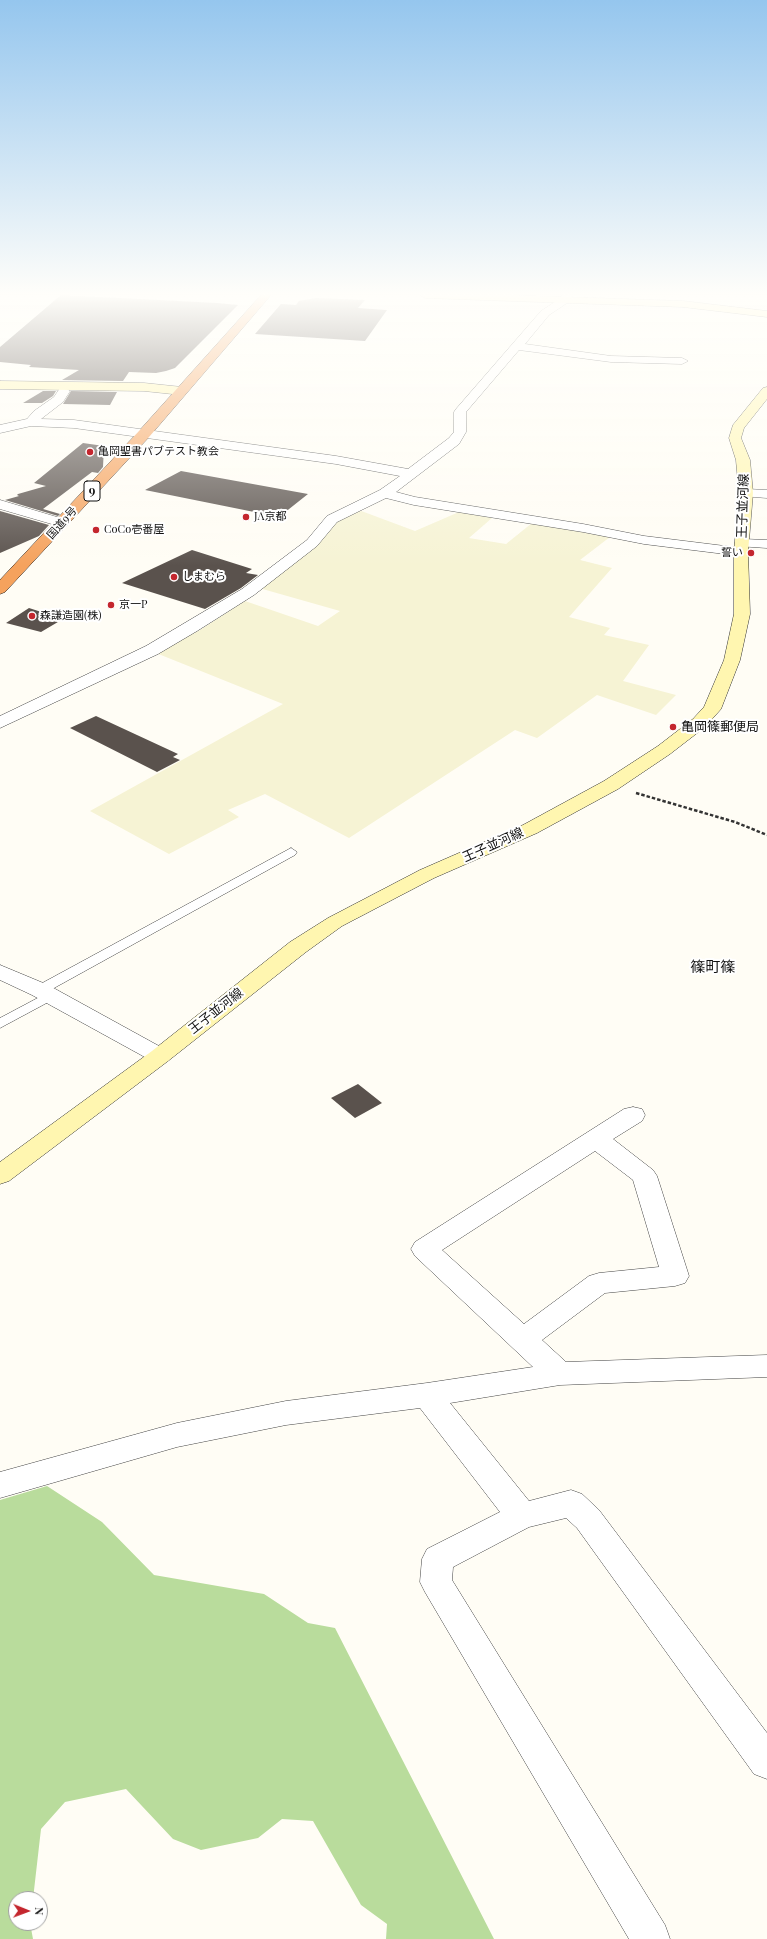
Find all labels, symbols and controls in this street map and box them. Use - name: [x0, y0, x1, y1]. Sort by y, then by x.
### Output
- place label: 亀岡聖書パブテスト教会: [98, 445, 219, 459]
- marker: 亀岡聖書パブテスト教会: [85, 447, 95, 457]
- street label: 王子並河線: [734, 473, 752, 539]
- road number: 9: [84, 481, 100, 501]
- street label: 国道9号: [44, 504, 80, 542]
- place label: JA京都: [254, 510, 286, 524]
- marker: JA京都: [241, 512, 251, 522]
- place label: CoCo壱番屋: [104, 523, 164, 537]
- marker: CoCo壱番屋: [91, 525, 101, 535]
- place label: 誓い: [721, 546, 743, 560]
- marker: 誓い: [746, 548, 756, 558]
- place label: しまむら: [182, 570, 226, 584]
- marker: しまむら: [169, 572, 179, 582]
- place label: 京一P: [119, 598, 147, 612]
- marker: 京一P: [106, 600, 116, 610]
- place label: 森謙造園(株): [40, 609, 101, 623]
- marker: 森謙造園(株): [27, 611, 37, 621]
- place label: 亀岡篠郵便局: [681, 719, 759, 735]
- marker: 亀岡篠郵便局: [668, 722, 678, 732]
- street label: 王子並河線: [460, 825, 526, 865]
- district label: 篠町篠: [691, 958, 735, 976]
- street label: 王子並河線: [186, 985, 246, 1037]
- north arrow: [8, 1891, 48, 1931]
- text: N: [32, 1907, 47, 1915]

